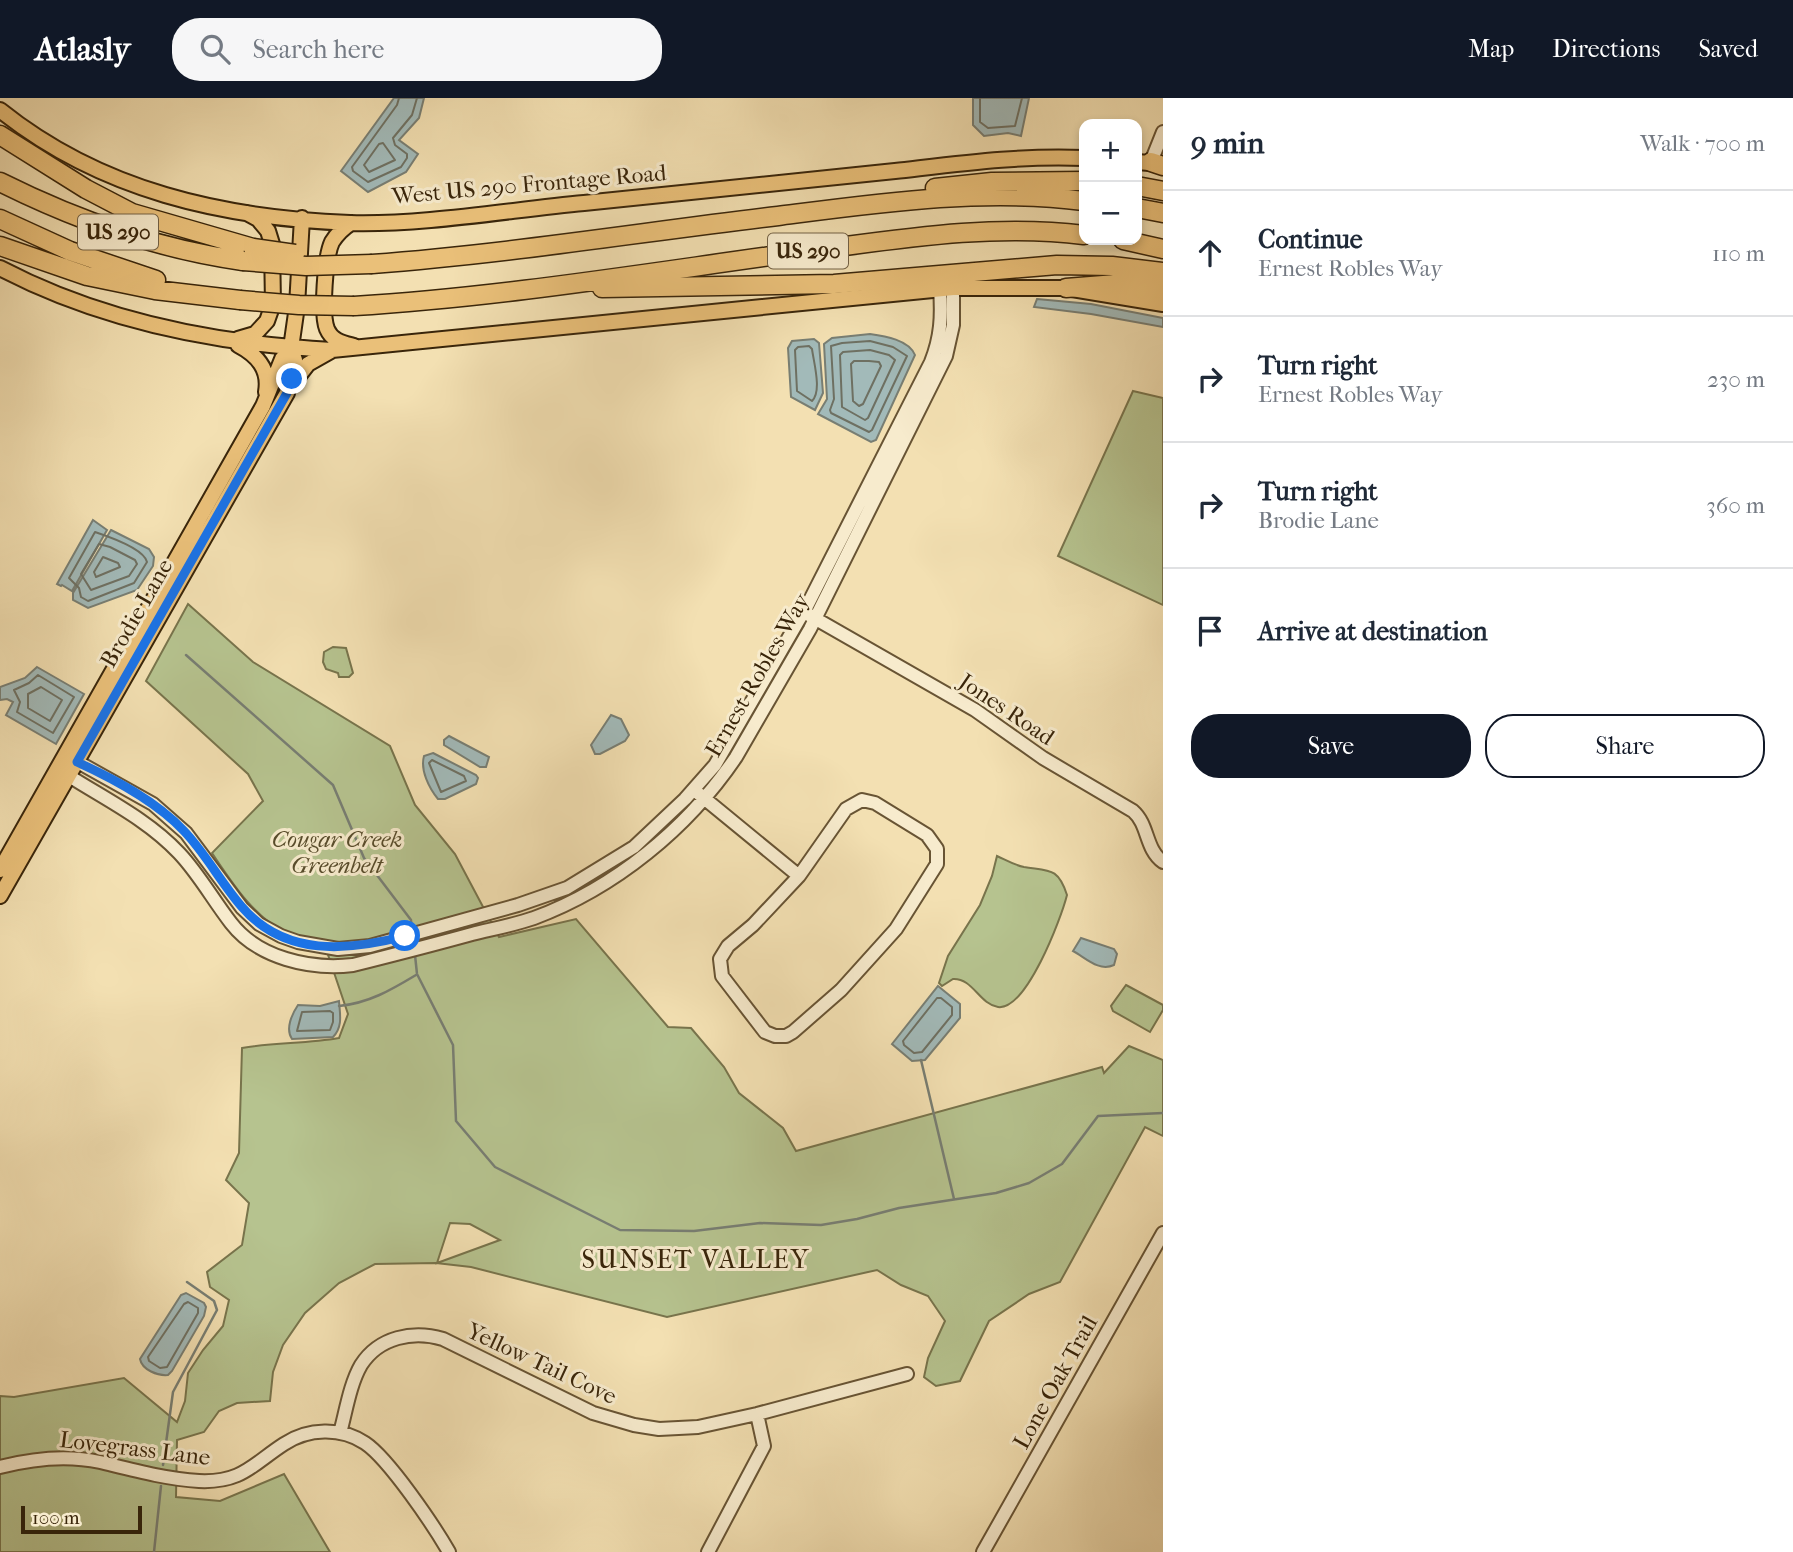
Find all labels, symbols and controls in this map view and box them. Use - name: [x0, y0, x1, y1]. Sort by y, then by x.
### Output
- search box: [172, 18, 662, 81]
- text: Atlasly: [35, 30, 130, 69]
- icon: search: [196, 30, 234, 68]
- text: Search here: [252, 34, 384, 65]
- text: Map: [1468, 35, 1514, 63]
- text: Directions: [1552, 35, 1660, 63]
- text: Saved: [1698, 35, 1758, 63]
- map controls: [1079, 119, 1142, 245]
- button: +: [1079, 119, 1142, 182]
- text: 9 min: [1191, 126, 1264, 161]
- text: Walk · 700 m: [1640, 130, 1765, 157]
- street label: West US 290 Frontage Road: [390, 159, 668, 210]
- button: −: [1079, 182, 1142, 245]
- road number: US 290: [78, 214, 158, 250]
- text: Continue: [1258, 224, 1363, 255]
- road number: US 290: [768, 234, 848, 268]
- icon: ahead: [1191, 234, 1229, 272]
- text: 110 m: [1712, 240, 1765, 267]
- text: Ernest Robles Way: [1258, 255, 1442, 282]
- text: Turn right: [1258, 350, 1378, 381]
- icon: right: [1191, 360, 1229, 398]
- route end: [276, 363, 307, 394]
- text: 230 m: [1707, 366, 1765, 393]
- text: Ernest Robles Way: [1258, 381, 1442, 408]
- text: Turn right: [1258, 476, 1378, 507]
- icon: right: [1191, 486, 1229, 524]
- text: 360 m: [1706, 492, 1765, 519]
- text: Brodie Lane: [1258, 507, 1379, 534]
- street label: Brodie Lane: [95, 554, 178, 672]
- street label: Ernest Robles Way: [700, 588, 816, 762]
- icon: arrive: [1191, 612, 1229, 650]
- text: Arrive at destination: [1258, 616, 1488, 647]
- street label: Jones Road: [952, 667, 1060, 751]
- button: Save: [1191, 714, 1471, 778]
- button: Share: [1485, 714, 1765, 778]
- park label: Cougar Creek Greenbelt: [272, 826, 402, 879]
- route start: [389, 920, 420, 951]
- district label: SUNSET VALLEY: [582, 1244, 810, 1275]
- street label: Lone Oak Trail: [1008, 1310, 1103, 1454]
- street label: Yellow Tail Cove: [462, 1317, 621, 1410]
- street label: Lovegrass Lane: [58, 1426, 212, 1471]
- scale bar: [21, 1503, 142, 1535]
- text: 100 m: [32, 1507, 80, 1529]

